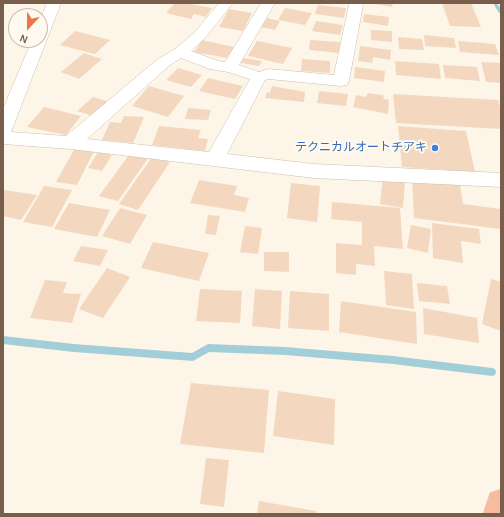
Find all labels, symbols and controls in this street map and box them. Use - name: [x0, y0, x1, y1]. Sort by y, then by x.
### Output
- north arrow: [8, 8, 48, 48]
- text: N: [18, 31, 30, 46]
- place label: テクニカルオートチアキ: [295, 141, 427, 155]
- marker: テクニカルオートチアキ: [430, 143, 440, 153]

